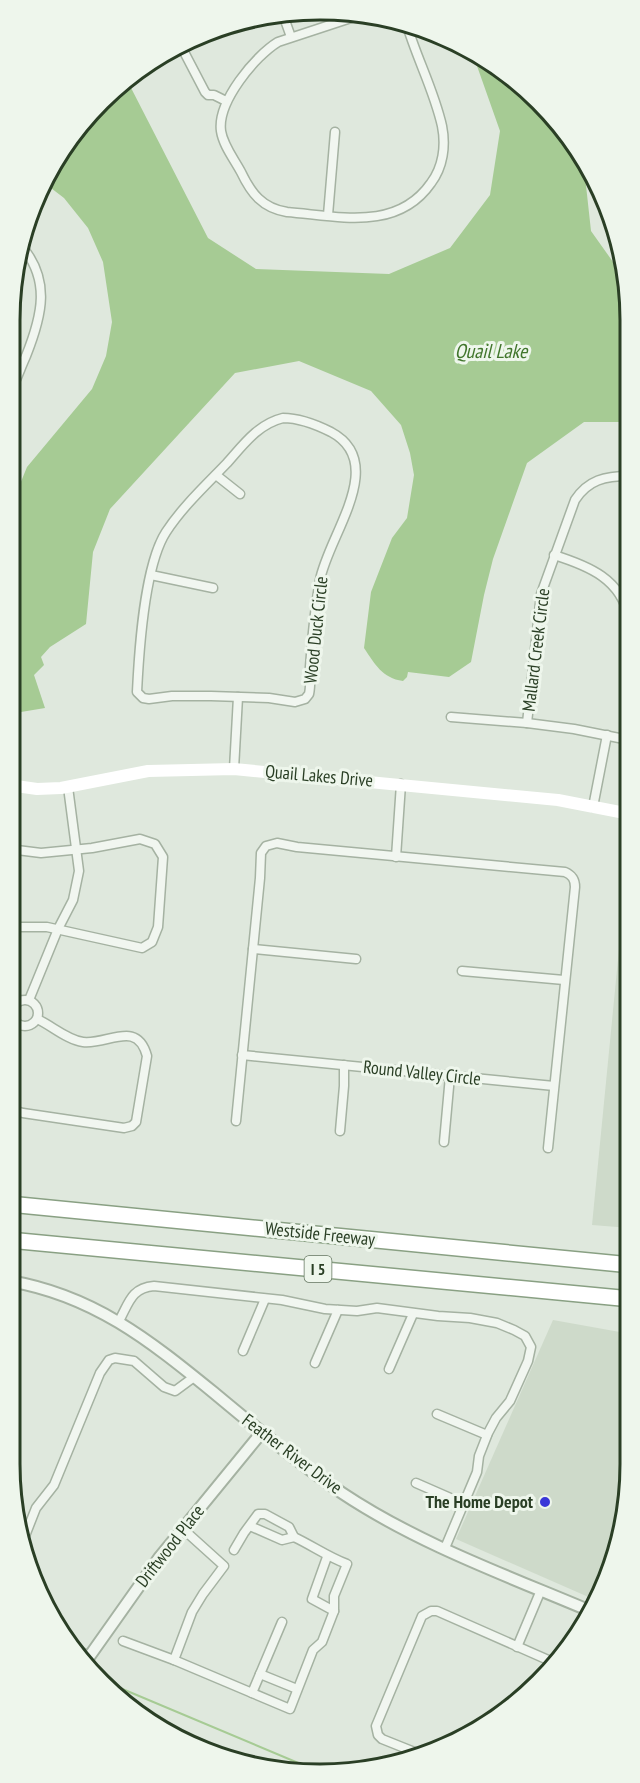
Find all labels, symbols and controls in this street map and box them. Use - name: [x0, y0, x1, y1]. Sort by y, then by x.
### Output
- water label: Quail Lake: [455, 338, 529, 364]
- street label: Wood Duck Circle: [298, 575, 333, 685]
- street label: Mallard Creek Circle: [517, 587, 554, 713]
- street label: Quail Lakes Drive: [264, 759, 374, 792]
- street label: Round Valley Circle: [362, 1055, 482, 1090]
- street label: Westside Freeway: [264, 1216, 376, 1251]
- road number: I 5: [304, 1256, 332, 1282]
- street label: Feather River Drive: [238, 1408, 347, 1499]
- place label: The Home Depot: [425, 1490, 534, 1513]
- marker: The Home Depot: [538, 1495, 552, 1509]
- street label: Driftwood Place: [130, 1500, 209, 1592]

